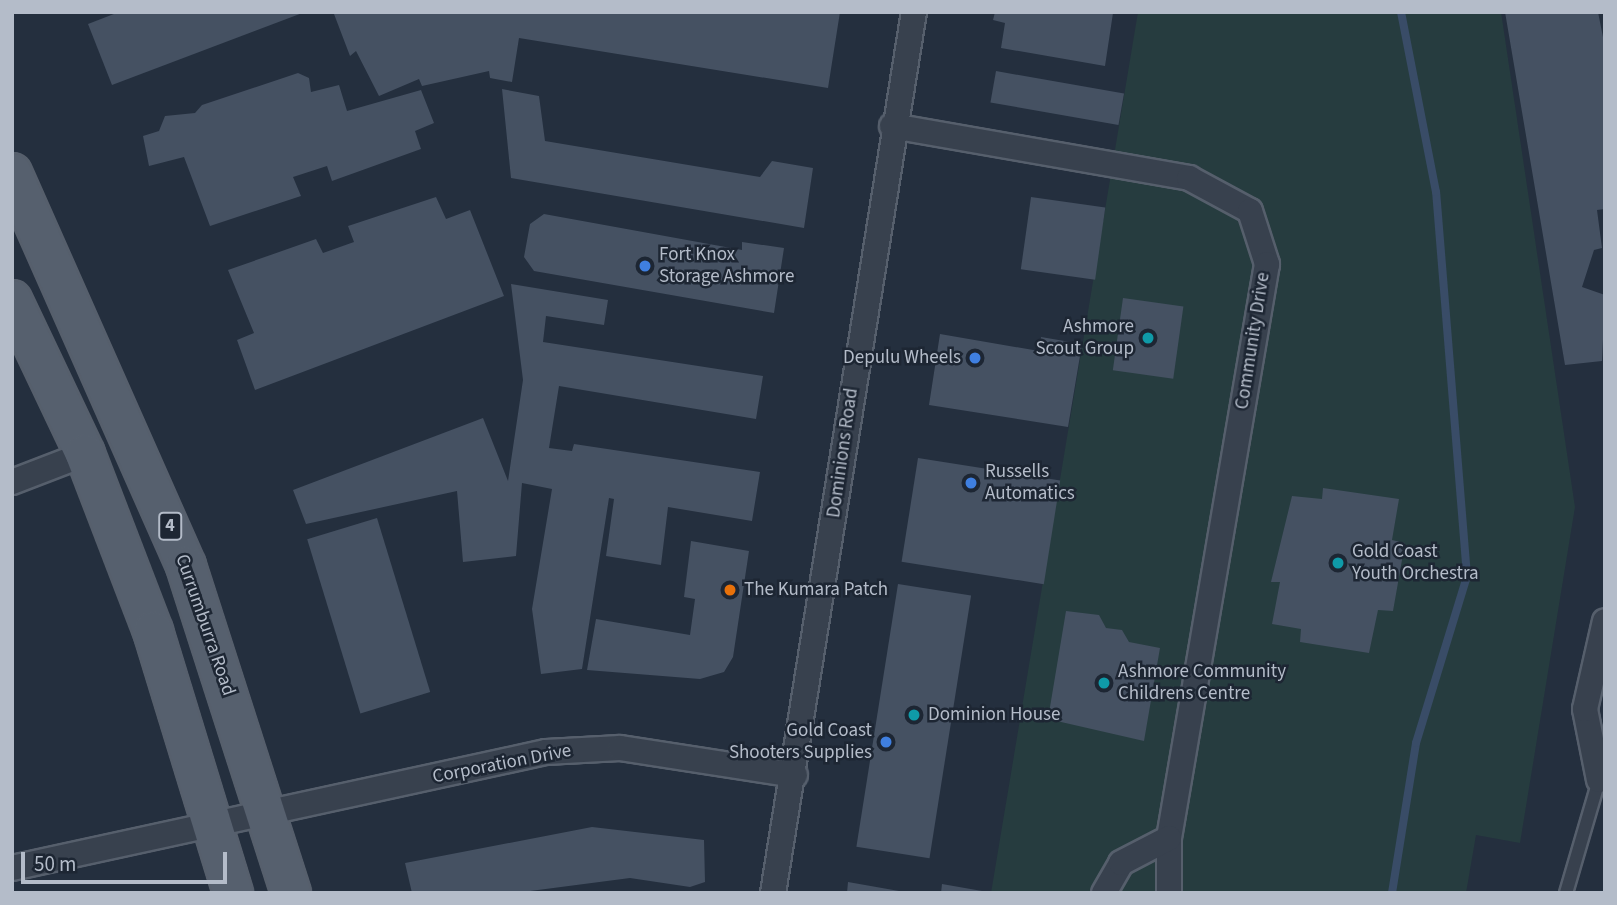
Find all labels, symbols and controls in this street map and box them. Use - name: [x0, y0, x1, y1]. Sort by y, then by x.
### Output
- place label: Fort Knox Storage Ashmore: [659, 244, 794, 288]
- marker: Fort Knox Storage Ashmore: [637, 258, 653, 274]
- street label: Community Drive: [1231, 271, 1275, 411]
- place label: Ashmore Scout Group: [1035, 316, 1134, 360]
- marker: Ashmore Scout Group: [1140, 330, 1156, 346]
- place label: Depulu Wheels: [843, 347, 961, 369]
- marker: Depulu Wheels: [967, 350, 983, 366]
- street label: Dominions Road: [823, 387, 863, 519]
- place label: Russells Automatics: [985, 461, 1075, 505]
- marker: Russells Automatics: [963, 475, 979, 491]
- road number: 4: [158, 512, 182, 540]
- place label: Gold Coast Youth Orchestra: [1352, 541, 1479, 585]
- street label: Currumburra Road: [170, 551, 240, 699]
- marker: Gold Coast Youth Orchestra: [1330, 555, 1346, 571]
- place label: The Kumara Patch: [744, 579, 888, 601]
- marker: The Kumara Patch: [722, 582, 738, 598]
- place label: Ashmore Community Childrens Centre: [1118, 661, 1286, 705]
- marker: Ashmore Community Childrens Centre: [1096, 675, 1112, 691]
- place label: Dominion House: [928, 704, 1060, 726]
- marker: Dominion House: [906, 707, 922, 723]
- place label: Gold Coast Shooters Supplies: [729, 720, 872, 764]
- marker: Gold Coast Shooters Supplies: [878, 734, 894, 750]
- street label: Corporation Drive: [431, 739, 573, 789]
- scale bar: [24, 838, 231, 882]
- text: 50 m: [34, 849, 76, 879]

